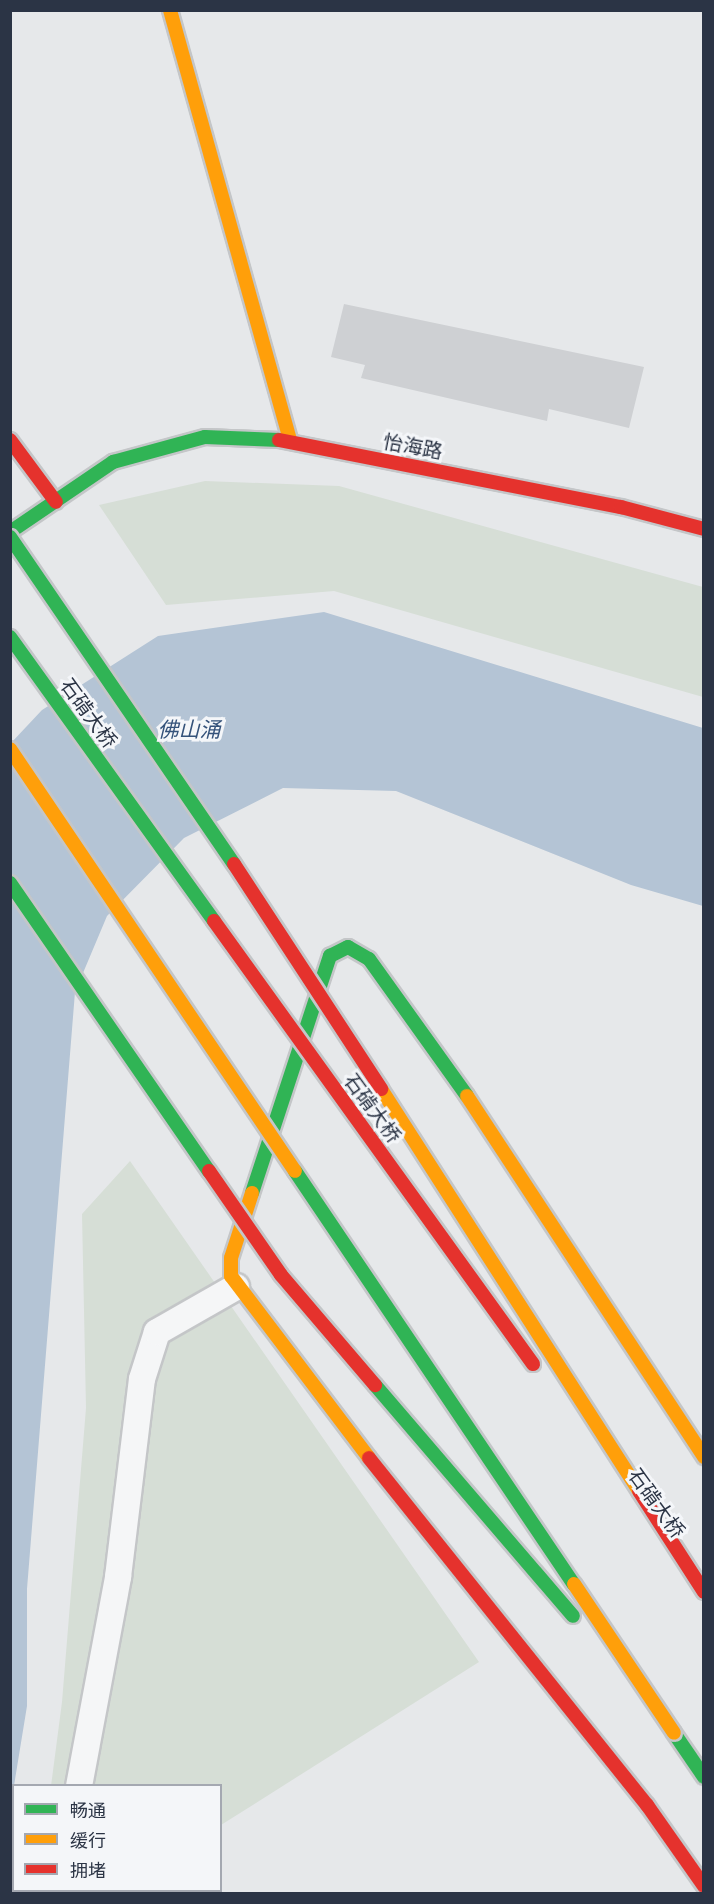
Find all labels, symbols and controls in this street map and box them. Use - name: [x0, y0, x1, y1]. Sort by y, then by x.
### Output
- street label: 怡海路: [381, 428, 445, 464]
- street label: 石𬒔大桥: [56, 674, 122, 752]
- water label: 佛山涌: [158, 716, 220, 742]
- street label: 石𬒔大桥: [340, 1069, 406, 1147]
- street label: 石𬒔大桥: [624, 1464, 690, 1542]
- legend: [12, 1784, 222, 1892]
- text: 畅通: [70, 1799, 106, 1821]
- text: 缓行: [70, 1829, 106, 1851]
- text: 拥堵: [70, 1859, 106, 1881]

